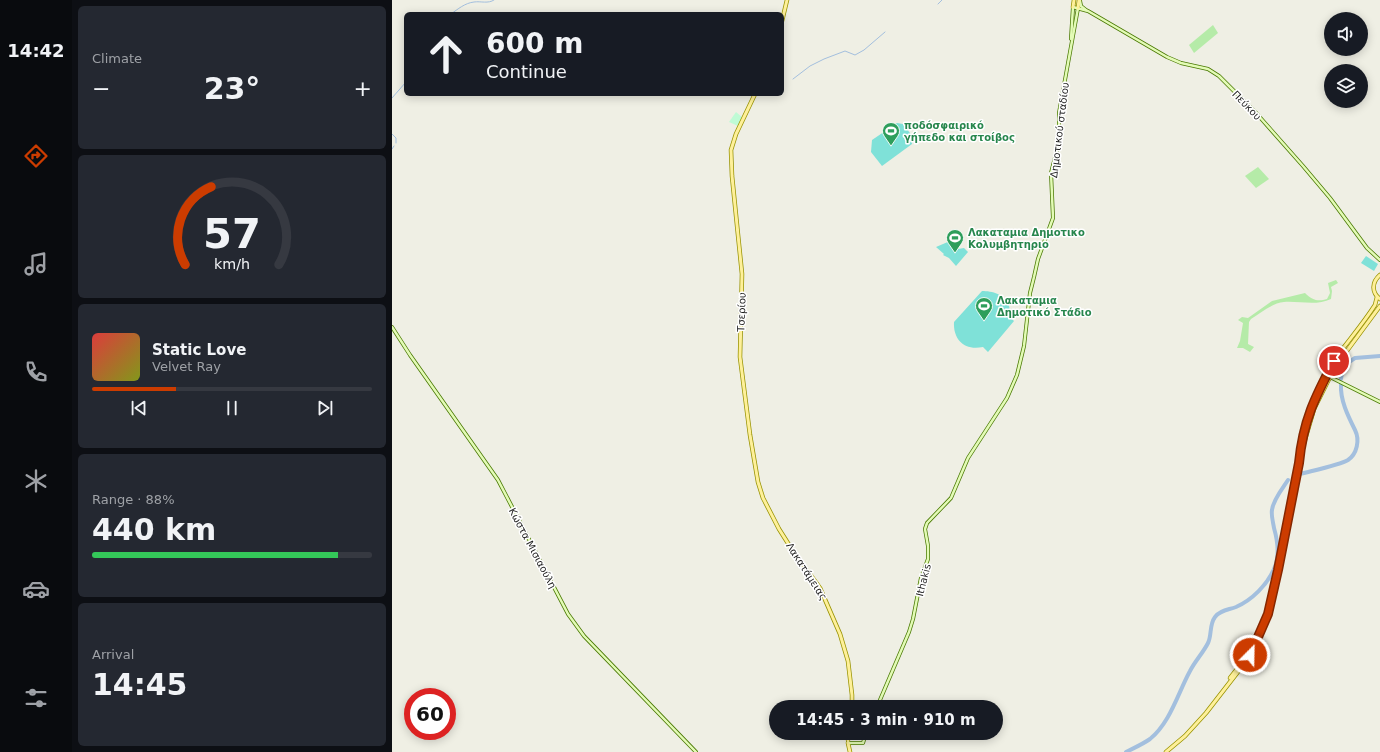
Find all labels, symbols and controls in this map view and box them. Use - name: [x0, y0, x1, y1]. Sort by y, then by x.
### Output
- map controls: [1324, 12, 1368, 108]
- button: sound: [1324, 12, 1368, 56]
- text: 600 m: [486, 27, 583, 60]
- icon: ahead: [420, 28, 472, 80]
- text: 14:42: [7, 40, 65, 61]
- text: Climate: [92, 51, 142, 66]
- text: Continue: [486, 61, 567, 82]
- button: layers: [1324, 64, 1368, 108]
- text: 23°: [204, 71, 260, 106]
- text: −: [92, 76, 110, 101]
- text: +: [354, 76, 372, 101]
- street label: Δημοτικού σταδίου: [1048, 81, 1071, 179]
- street label: Πεύκου: [1230, 88, 1263, 122]
- place label: ποδόσφαιρικό γήπεδο και στοίβος: [904, 120, 1015, 143]
- sports icon: ποδόσφαιρικό γήπεδο και στοίβος: [881, 121, 901, 146]
- icon: directions: [22, 142, 50, 170]
- text: 57: [203, 209, 261, 258]
- place label: Λακαταμια Δημοτικο Κολυμβητηριο: [968, 227, 1085, 250]
- sports icon: Λακαταμια Δημοτικο Κολυμβητηριο: [945, 228, 965, 253]
- icon: music: [22, 250, 50, 278]
- text: km/h: [214, 255, 250, 271]
- street label: Τσερίου: [735, 292, 748, 333]
- place label: Λακαταμια Δημοτικό Στάδιο: [997, 295, 1092, 318]
- sports icon: Λακαταμια Δημοτικό Στάδιο: [974, 296, 994, 321]
- text: Static Love: [152, 341, 246, 359]
- pin: [1317, 344, 1351, 378]
- icon: arrive: [1323, 350, 1345, 372]
- icon: phone: [22, 358, 50, 386]
- text: Velvet Ray: [152, 359, 221, 374]
- icon: previous: [128, 397, 150, 419]
- icon: pause: [221, 397, 243, 419]
- icon: next: [314, 397, 336, 419]
- icon: climate: [22, 467, 50, 495]
- text: Range · 88%: [92, 492, 175, 507]
- street label: Κώστα Μισιαούλη: [507, 506, 558, 590]
- text: 440 km: [92, 512, 216, 547]
- street label: Λακατάμειας: [784, 541, 829, 602]
- street label: Ithakis: [914, 563, 933, 598]
- icon: car: [22, 575, 50, 603]
- position arrow: [1229, 634, 1271, 676]
- text: Arrival: [92, 647, 134, 662]
- text: 14:45: [92, 667, 188, 702]
- icon: filters: [22, 684, 50, 712]
- speed limit sign: 60: [404, 688, 456, 740]
- text: 14:45 · 3 min · 910 m: [796, 711, 976, 729]

